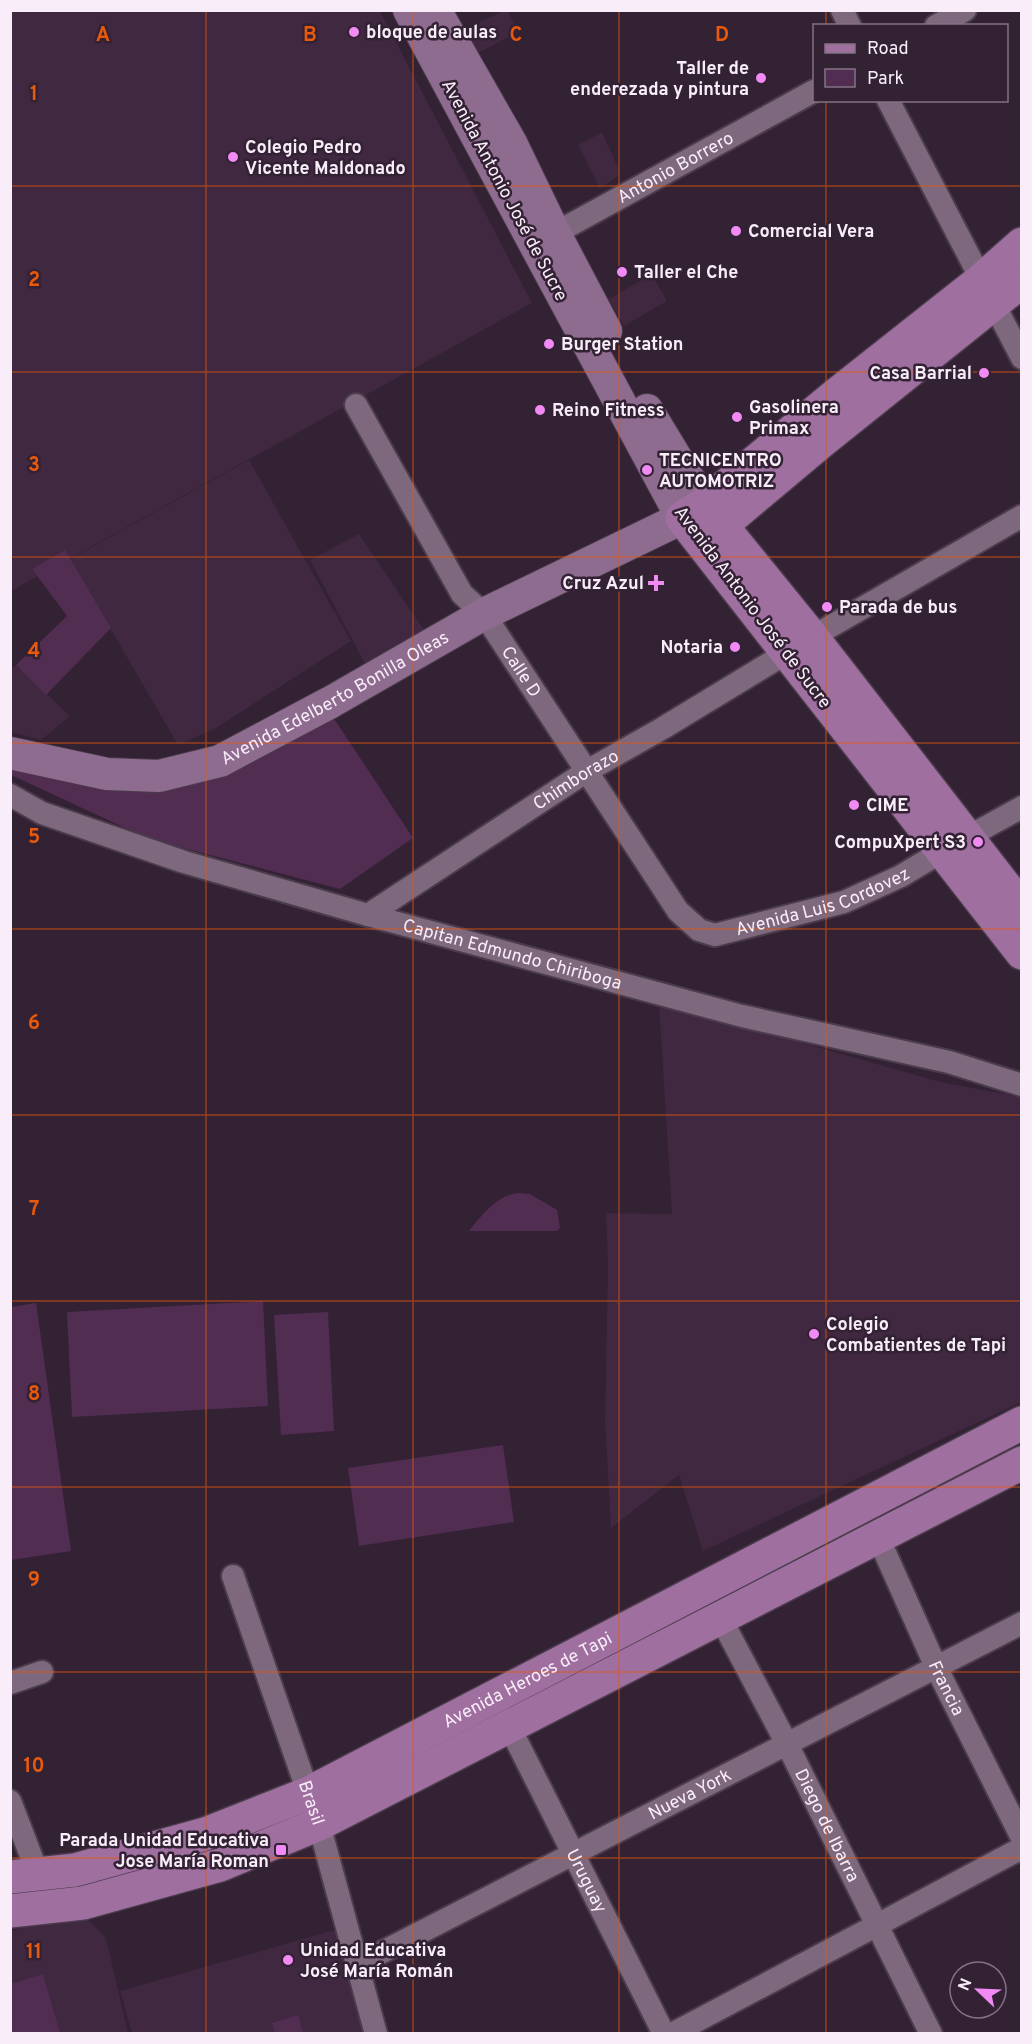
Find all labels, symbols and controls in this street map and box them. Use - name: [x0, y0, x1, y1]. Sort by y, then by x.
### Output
- place label: bloque de aulas: [366, 22, 497, 45]
- text: A: [96, 23, 110, 49]
- text: B: [303, 23, 317, 49]
- text: C: [510, 23, 522, 49]
- text: D: [715, 23, 729, 49]
- legend: [813, 24, 1008, 102]
- marker: bloque de aulas: [347, 25, 361, 39]
- text: Road: [867, 38, 909, 61]
- place label: Taller de enderezada y pintura: [570, 58, 749, 102]
- text: Park: [867, 68, 904, 91]
- marker: Taller de enderezada y pintura: [754, 71, 768, 85]
- street label: Avenida Antonio José de Sucre: [435, 76, 572, 305]
- text: 1: [30, 82, 38, 108]
- street label: Antonio Borrero: [613, 127, 738, 210]
- place label: Colegio Pedro Vicente Maldonado: [245, 137, 406, 181]
- marker: Colegio Pedro Vicente Maldonado: [226, 150, 240, 164]
- place label: Comercial Vera: [748, 221, 874, 244]
- marker: Comercial Vera: [729, 224, 743, 238]
- place label: Taller el Che: [634, 262, 738, 285]
- marker: Taller el Che: [615, 265, 629, 279]
- text: 2: [28, 268, 40, 294]
- place label: Burger Station: [561, 334, 684, 357]
- marker: Burger Station: [542, 337, 556, 351]
- place label: Casa Barrial: [870, 363, 972, 386]
- marker: Casa Barrial: [977, 366, 991, 380]
- place label: Gasolinera Primax: [749, 397, 839, 441]
- place label: Reino Fitness: [552, 400, 665, 423]
- marker: Reino Fitness: [533, 403, 547, 417]
- marker: Gasolinera Primax: [730, 410, 744, 424]
- place label: TECNICENTRO AUTOMOTRIZ: [659, 450, 782, 494]
- text: 3: [28, 453, 40, 479]
- marker: TECNICENTRO AUTOMOTRIZ: [640, 463, 654, 477]
- street label: Avenida Antonio José de Sucre: [668, 502, 836, 714]
- place label: Cruz Azul: [562, 573, 644, 596]
- marker: Cruz Azul: [649, 576, 663, 590]
- place label: Parada de bus: [839, 597, 957, 620]
- marker: Parada de bus: [820, 600, 834, 614]
- street label: Avenida Edelberto Bonilla Oleas: [217, 627, 453, 771]
- place label: Notaria: [660, 637, 723, 660]
- text: 4: [28, 639, 40, 665]
- marker: Notaria: [728, 640, 742, 654]
- street label: Calle D: [495, 642, 545, 702]
- street label: Chimborazo: [529, 745, 623, 816]
- place label: CIME: [866, 795, 908, 818]
- marker: CIME: [847, 798, 861, 812]
- text: 5: [28, 825, 40, 851]
- place label: CompuXpert S3: [834, 832, 966, 855]
- marker: CompuXpert S3: [971, 835, 985, 849]
- street label: Avenida Luis Cordovez: [733, 863, 915, 942]
- street label: Capitan Edmundo Chiriboga: [400, 915, 624, 996]
- text: 6: [28, 1011, 40, 1037]
- text: 7: [29, 1197, 39, 1223]
- place label: Colegio Combatientes de Tapi: [826, 1314, 1006, 1358]
- marker: Colegio Combatientes de Tapi: [807, 1327, 821, 1341]
- text: 8: [28, 1382, 40, 1408]
- text: 9: [28, 1568, 40, 1594]
- street label: Avenida Heroes de Tapi: [439, 1628, 617, 1734]
- street label: Francia: [922, 1658, 969, 1720]
- text: 10: [23, 1754, 45, 1780]
- street label: Nueva York: [645, 1764, 736, 1826]
- street label: Diego de Ibarra: [788, 1765, 864, 1886]
- street label: Brasil: [292, 1778, 329, 1829]
- place label: Parada Unidad Educativa Jose María Roman: [59, 1830, 269, 1874]
- marker: Parada Unidad Educativa Jose María Roman: [274, 1843, 288, 1857]
- street label: Uruguay: [560, 1846, 611, 1917]
- text: 11: [26, 1940, 42, 1966]
- place label: Unidad Educativa José María Román: [300, 1940, 453, 1984]
- marker: Unidad Educativa José María Román: [281, 1953, 295, 1967]
- north arrow: [948, 1960, 1008, 2020]
- text: N: [955, 1976, 977, 1994]

